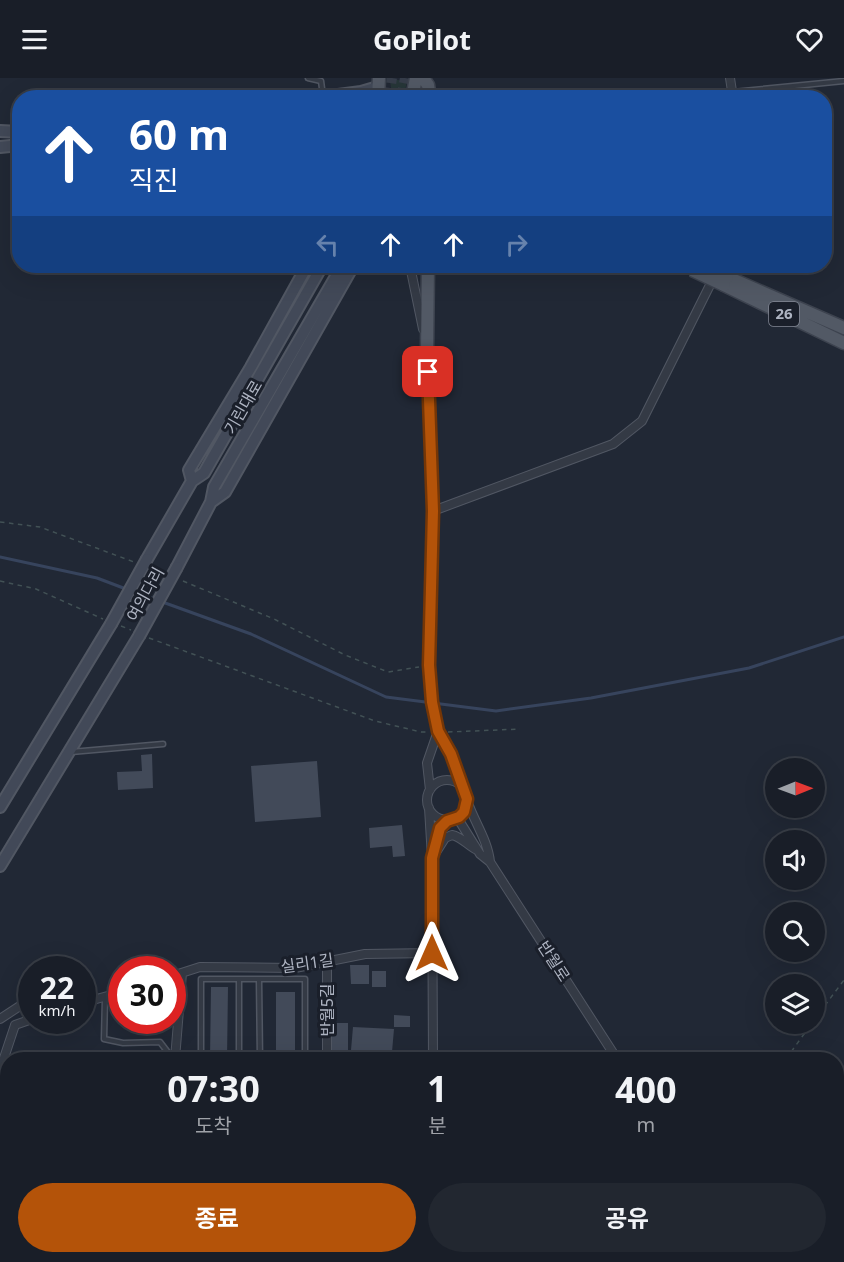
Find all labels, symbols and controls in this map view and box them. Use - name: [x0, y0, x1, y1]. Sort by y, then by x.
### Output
- text: GoPilot: [373, 21, 471, 58]
- icon: menu: [18, 23, 51, 56]
- icon: heart: [793, 23, 826, 56]
- text: 60 m: [129, 105, 229, 162]
- icon: ahead: [30, 114, 108, 192]
- text: 직진: [129, 161, 179, 198]
- icon: left: [311, 228, 344, 261]
- icon: ahead: [374, 228, 407, 261]
- icon: ahead: [437, 228, 470, 261]
- icon: right: [500, 228, 533, 261]
- road number: 26: [769, 302, 799, 326]
- pin: [402, 346, 453, 397]
- icon: arrive: [411, 355, 444, 388]
- street label: 기린대로: [219, 376, 267, 438]
- street label: 여의다리: [121, 563, 169, 625]
- north arrow: [765, 758, 825, 818]
- map controls: [765, 758, 825, 1034]
- button: sound: [765, 830, 825, 890]
- button: search: [765, 902, 825, 962]
- position arrow: [400, 921, 464, 985]
- street label: 반월로: [533, 936, 575, 986]
- street label: 실리1길: [279, 948, 335, 978]
- speed limit sign: 30: [108, 956, 186, 1034]
- text: 22: [40, 967, 74, 1008]
- button: layers: [765, 974, 825, 1034]
- street label: 반월5길: [316, 983, 338, 1037]
- text: km/h: [39, 1000, 75, 1020]
- text: 07:30: [167, 1064, 260, 1113]
- text: 1: [427, 1064, 448, 1113]
- text: 400: [615, 1065, 677, 1114]
- text: m: [636, 1111, 655, 1138]
- text: 도착: [195, 1112, 232, 1139]
- text: 분: [428, 1112, 447, 1139]
- button: 종료: [18, 1183, 416, 1252]
- button: 공유: [428, 1183, 826, 1252]

